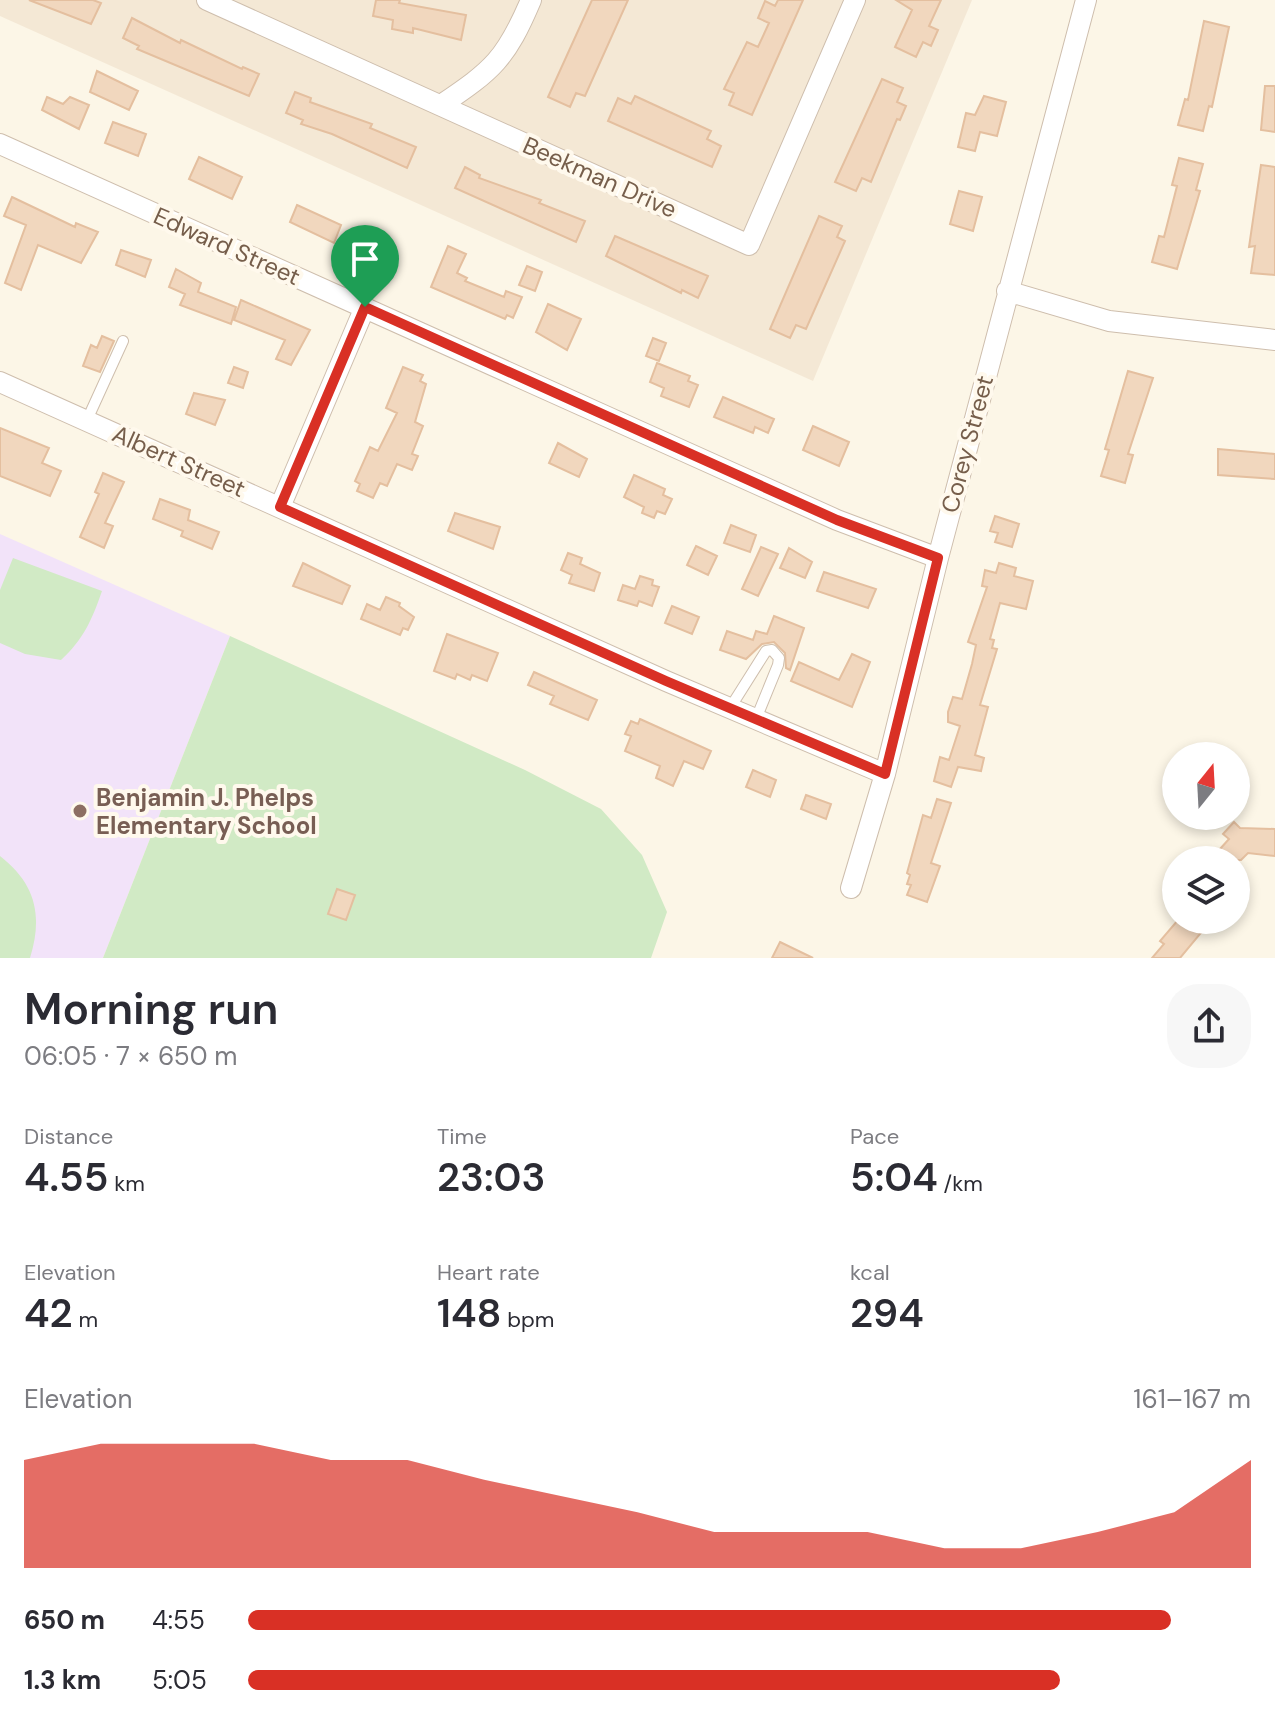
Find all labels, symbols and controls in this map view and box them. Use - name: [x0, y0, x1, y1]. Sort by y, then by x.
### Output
- street label: Beekman Drive: [518, 129, 682, 225]
- street label: Edward Street: [149, 200, 305, 292]
- pin: [331, 225, 399, 307]
- icon: arrive: [343, 237, 387, 281]
- street label: Corey Street: [934, 372, 1000, 516]
- street label: Albert Street: [108, 418, 250, 504]
- north arrow: [1162, 742, 1250, 830]
- map controls: [1162, 742, 1250, 934]
- place label: Benjamin J. Phelps Elementary School: [96, 782, 317, 841]
- marker: Benjamin J. Phelps Elementary School: [71, 802, 89, 820]
- button: layers: [1162, 846, 1250, 934]
- text: Morning run: [24, 980, 278, 1038]
- button: share: [1167, 984, 1251, 1068]
- text: 06:05 · 7 × 650 m: [24, 1039, 238, 1073]
- text: Distance: [24, 1122, 113, 1151]
- text: Time: [437, 1122, 487, 1151]
- text: Pace: [850, 1122, 899, 1151]
- text: 4.55: [24, 1151, 108, 1203]
- text: 23:03: [437, 1151, 545, 1203]
- text: 5:04: [850, 1151, 938, 1203]
- text: km: [108, 1169, 145, 1198]
- text: /km: [938, 1169, 983, 1198]
- text: Elevation: [24, 1258, 116, 1287]
- text: Heart rate: [437, 1258, 540, 1287]
- text: kcal: [850, 1258, 890, 1287]
- text: 42: [24, 1287, 73, 1339]
- text: 148: [437, 1287, 501, 1339]
- text: 294: [850, 1287, 924, 1339]
- text: m: [73, 1305, 98, 1334]
- text: bpm: [501, 1305, 554, 1334]
- text: Elevation: [24, 1382, 132, 1416]
- text: 161–167 m: [1133, 1382, 1251, 1416]
- text: 650 m: [24, 1603, 105, 1637]
- text: 4:55: [152, 1603, 205, 1637]
- text: 1.3 km: [24, 1663, 101, 1697]
- text: 5:05: [152, 1663, 207, 1697]

